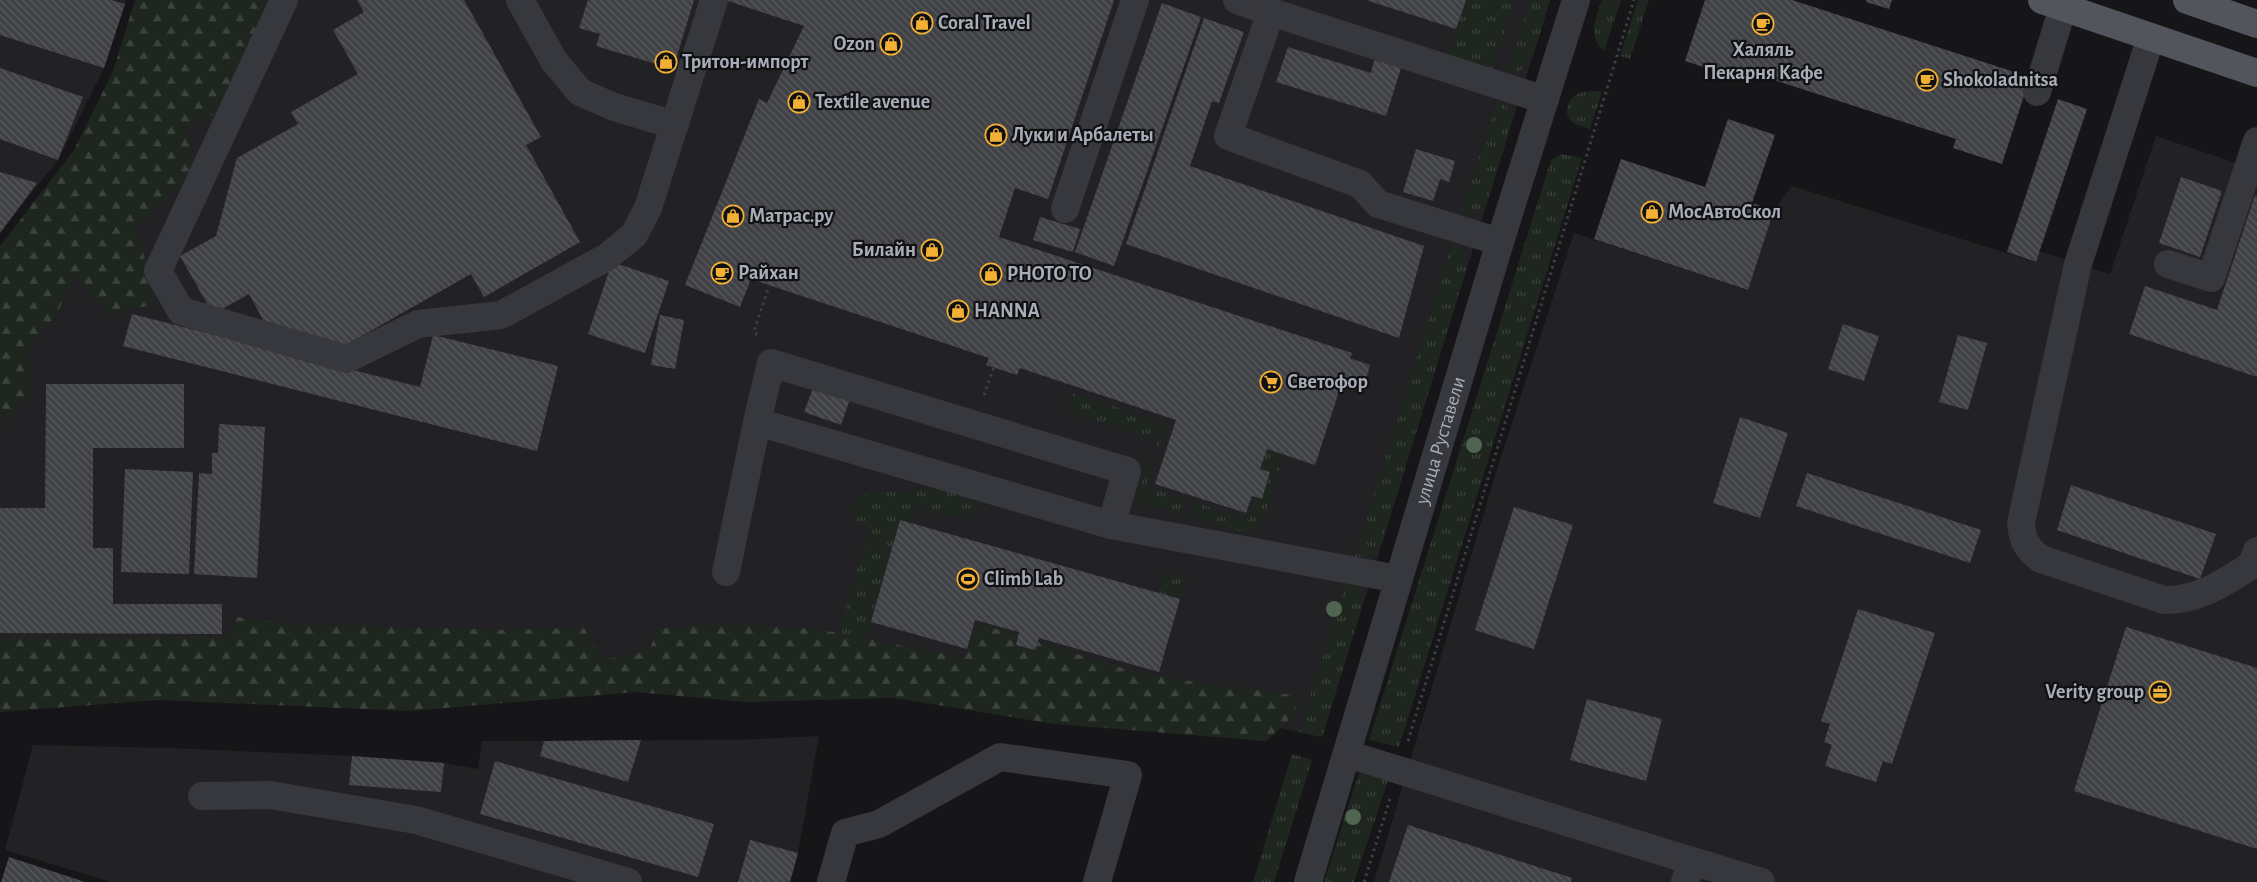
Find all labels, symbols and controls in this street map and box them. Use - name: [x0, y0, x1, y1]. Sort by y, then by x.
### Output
- shop icon: Coral Travel: [910, 11, 934, 35]
- cafe icon: Халяль Пекарня Кафе: [1751, 12, 1775, 36]
- place label: Coral Travel: [938, 13, 1031, 33]
- shop icon: Ozon: [879, 32, 903, 56]
- place label: Ozon: [833, 34, 875, 54]
- place label: Халяль Пекарня Кафе: [1703, 40, 1823, 83]
- shop icon: Тритон-импорт: [654, 50, 678, 74]
- place label: Тритон-импорт: [682, 52, 809, 72]
- cafe icon: Shokoladnitsa: [1915, 68, 1939, 92]
- place label: Shokoladnitsa: [1943, 70, 2058, 90]
- shop icon: Textile avenue: [787, 90, 811, 114]
- place label: Textile avenue: [815, 92, 930, 112]
- shop icon: Луки и Арбалеты: [984, 123, 1008, 147]
- place label: Луки и Арбалеты: [1012, 125, 1154, 145]
- shop icon: МосАвтоСкол: [1640, 200, 1664, 224]
- place label: МосАвтоСкол: [1668, 202, 1781, 222]
- shop icon: Матрас.ру: [721, 204, 745, 228]
- place label: Матрас.ру: [749, 206, 833, 226]
- shop icon: Билайн: [920, 238, 944, 262]
- place label: Билайн: [852, 240, 916, 260]
- cafe icon: Райхан: [710, 261, 734, 285]
- shop icon: PHOTO TO: [979, 262, 1003, 286]
- place label: Райхан: [738, 263, 799, 283]
- place label: PHOTO TO: [1007, 264, 1092, 284]
- shop icon: HANNA: [946, 299, 970, 323]
- place label: HANNA: [974, 301, 1040, 321]
- supermarket icon: Светофор: [1259, 370, 1283, 394]
- place label: Светофор: [1287, 372, 1368, 392]
- street label: улица Руставели: [1412, 374, 1469, 508]
- sports icon: Climb Lab: [956, 567, 980, 591]
- place label: Climb Lab: [984, 569, 1063, 589]
- office icon: Verity group: [2148, 680, 2172, 704]
- place label: Verity group: [2045, 682, 2144, 702]

